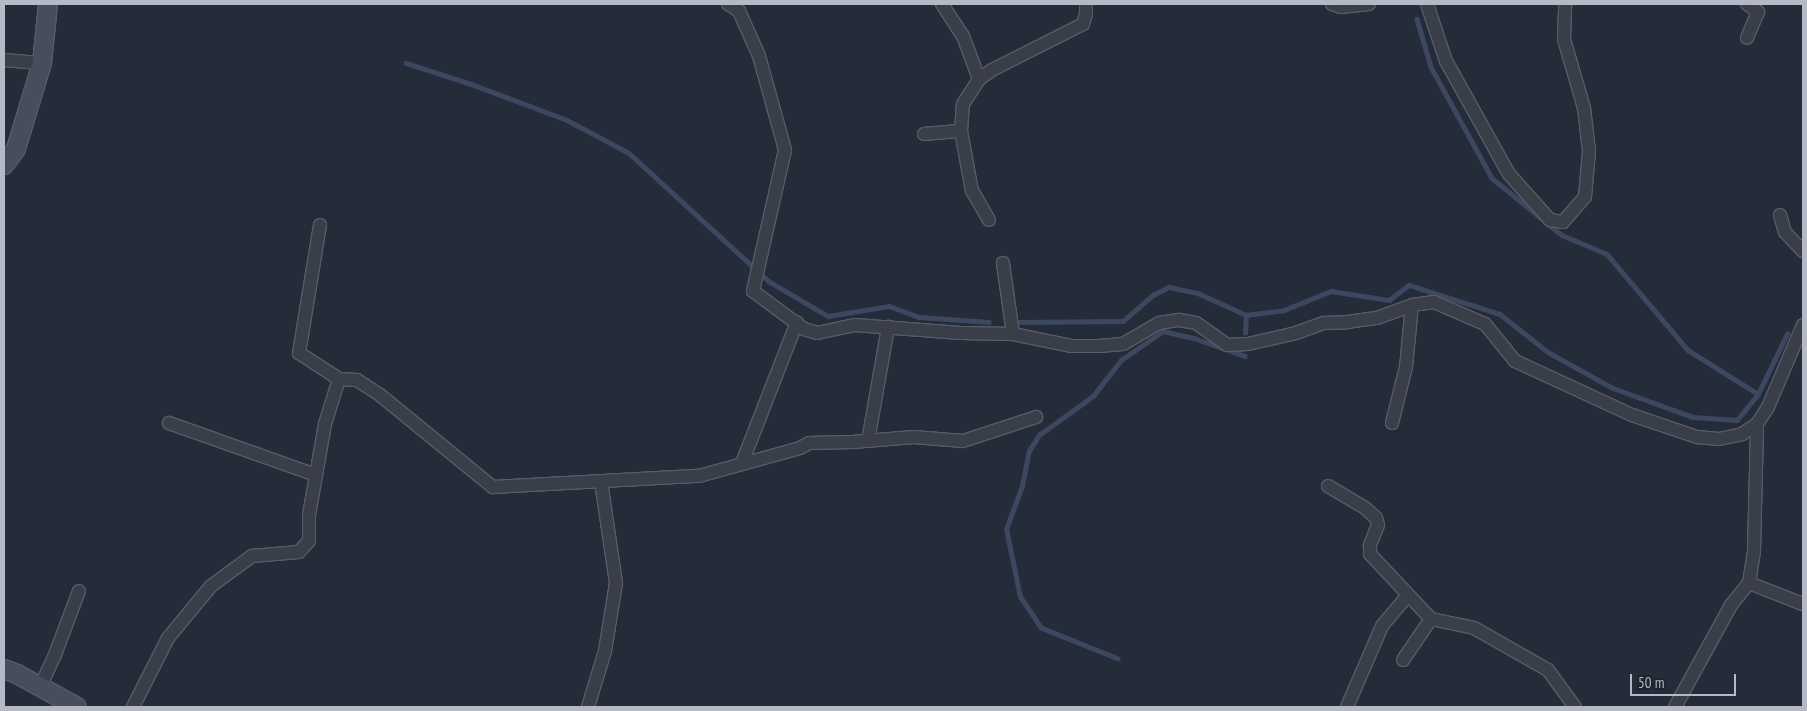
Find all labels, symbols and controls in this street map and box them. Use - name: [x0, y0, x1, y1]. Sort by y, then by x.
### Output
- scale bar: [1632, 664, 1738, 696]
- text: 50 m: [1638, 673, 1664, 692]

